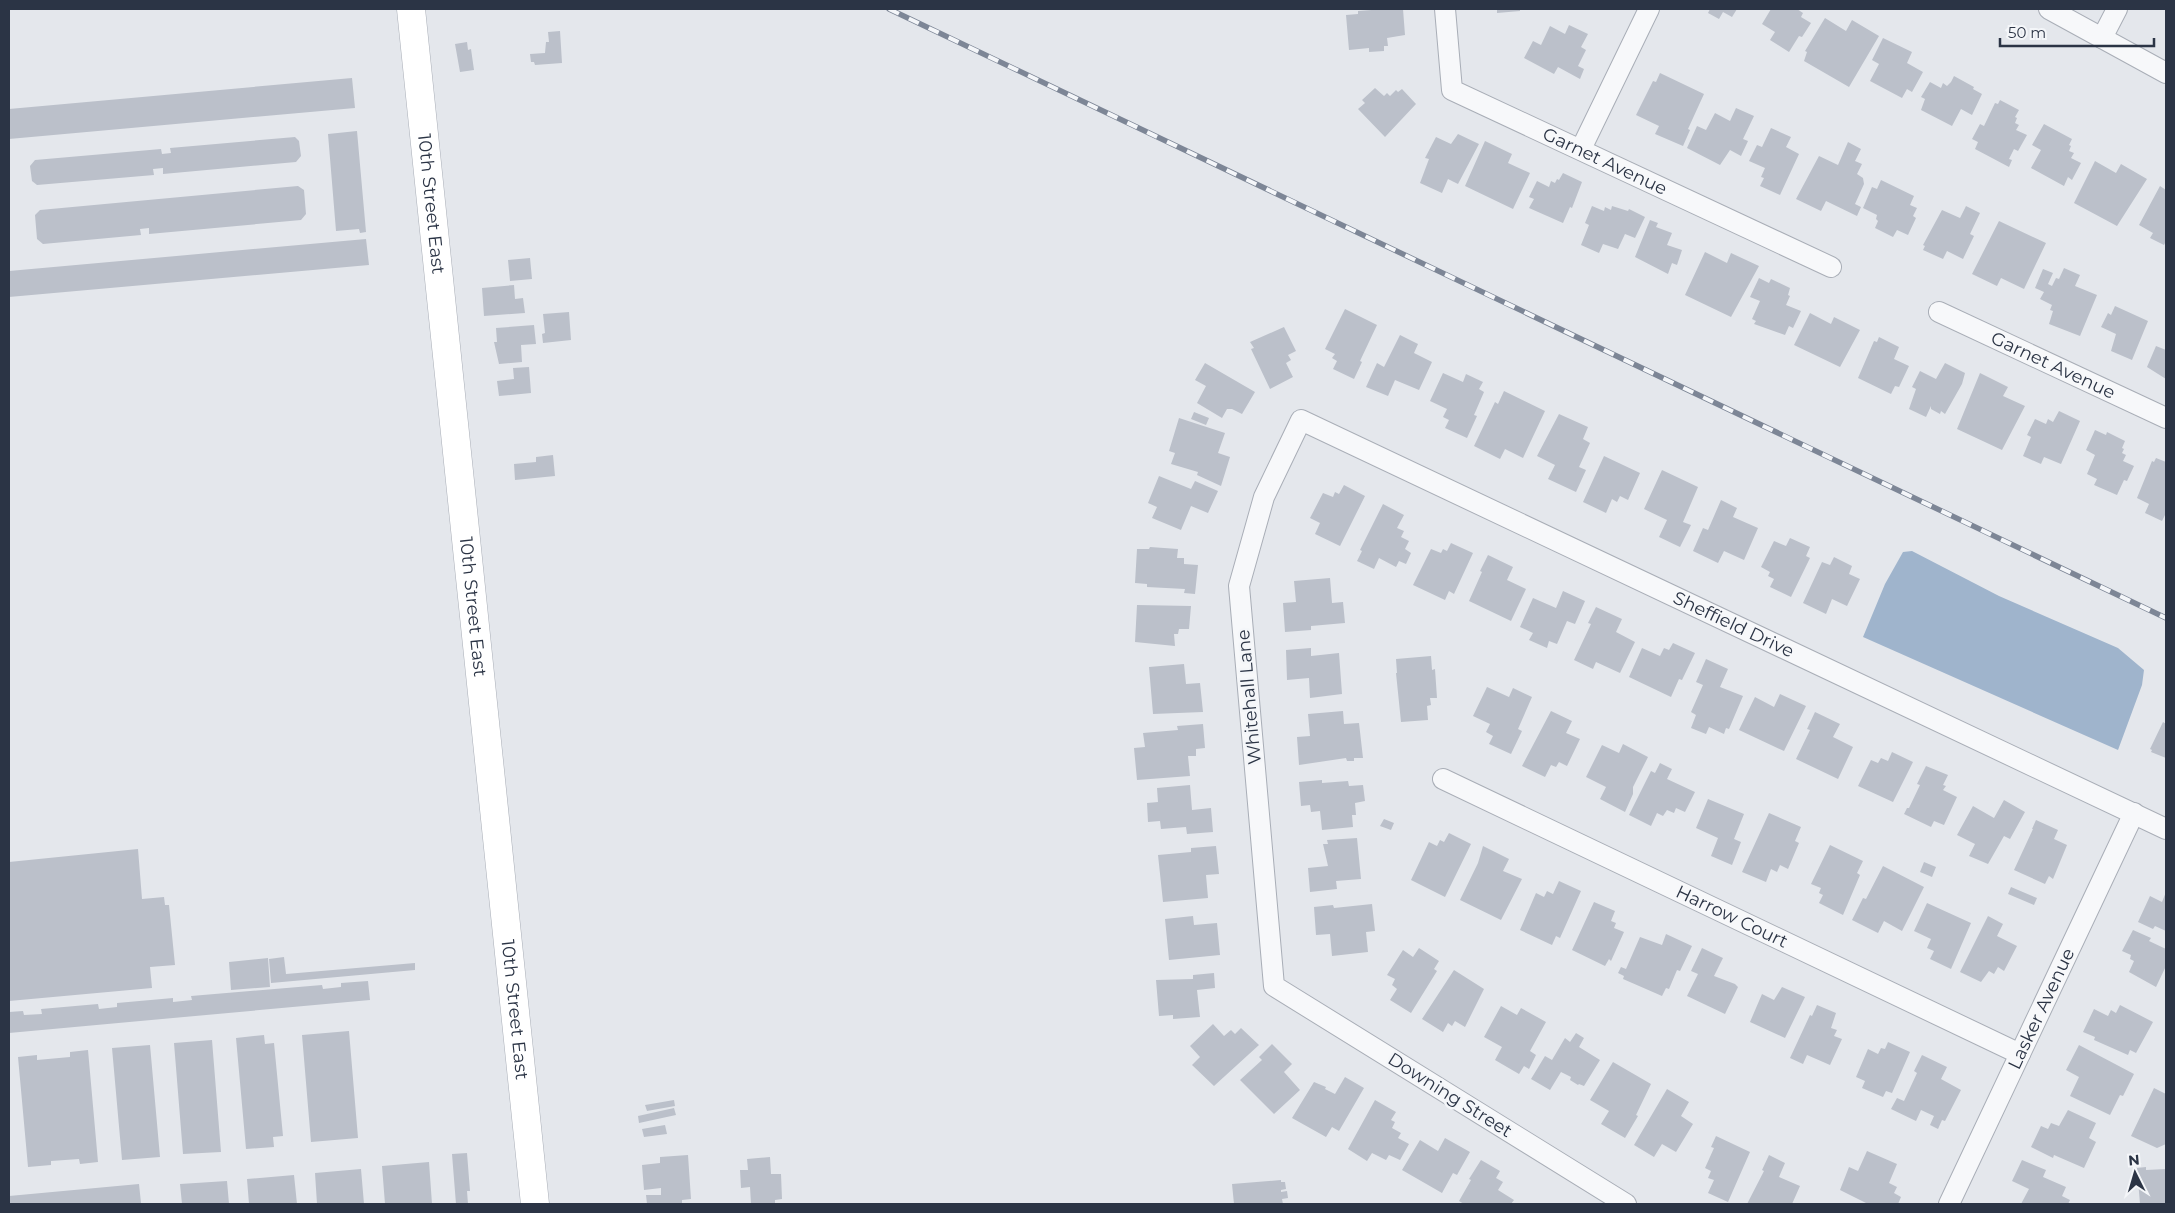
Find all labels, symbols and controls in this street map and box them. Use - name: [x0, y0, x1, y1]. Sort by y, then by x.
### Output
- scale bar: [2000, 15, 2154, 47]
- text: 50 m: [2008, 23, 2046, 42]
- street label: Garnet Avenue: [1539, 123, 1671, 200]
- street label: 10th Street East: [413, 133, 449, 275]
- street label: Garnet Avenue: [1987, 327, 2119, 404]
- street label: 10th Street East: [455, 536, 491, 678]
- street label: Sheffield Drive: [1670, 587, 1798, 663]
- street label: Whitehall Lane: [1232, 628, 1266, 766]
- street label: Harrow Court: [1672, 881, 1791, 953]
- street label: 10th Street East: [497, 939, 533, 1081]
- street label: Lasker Avenue: [2003, 945, 2079, 1073]
- street label: Downing Street: [1384, 1048, 1516, 1142]
- north arrow: [2110, 1148, 2160, 1198]
- text: N: [2127, 1151, 2140, 1170]

